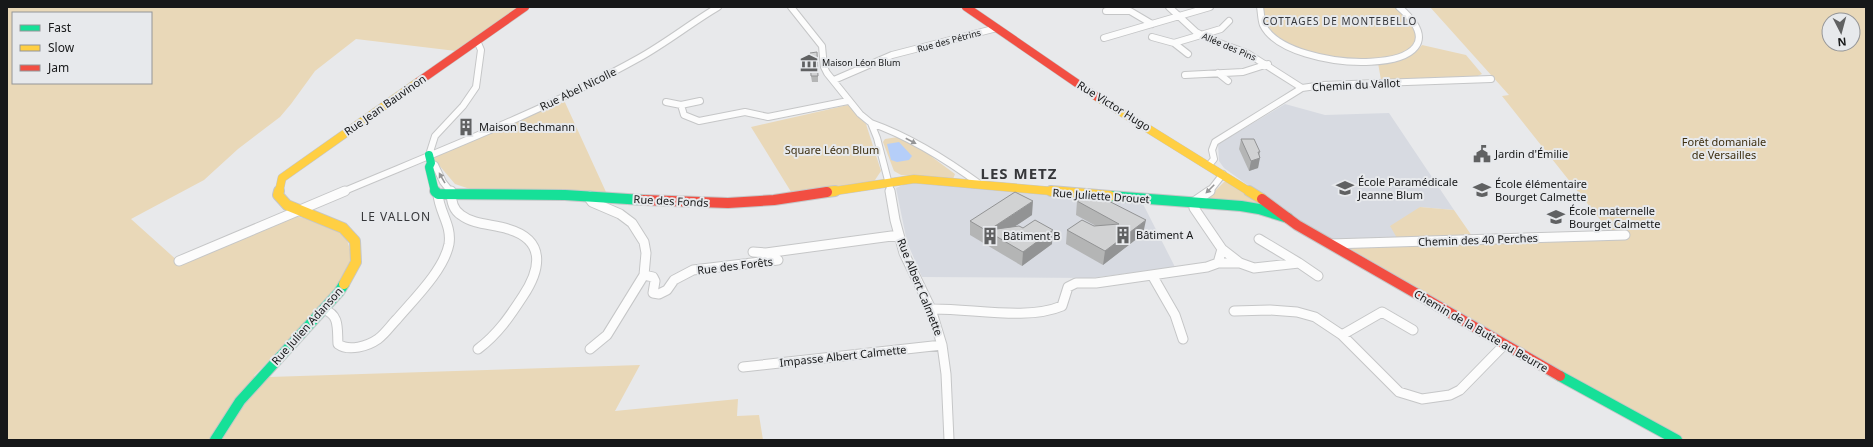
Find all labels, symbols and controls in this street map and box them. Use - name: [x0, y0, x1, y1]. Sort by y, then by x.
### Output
- legend: [12, 12, 152, 84]
- north arrow: [1821, 12, 1861, 52]
- district label: COTTAGES DE MONTEBELLO: [1263, 14, 1417, 28]
- text: Fast: [48, 19, 72, 36]
- street label: Rue des Pétrins: [916, 26, 982, 55]
- street label: Allée des Pins: [1200, 29, 1258, 64]
- text: N: [1837, 35, 1847, 50]
- text: Slow: [48, 39, 75, 56]
- museum icon: Maison Léon Blum: [799, 53, 819, 73]
- place label: Maison Léon Blum: [822, 56, 900, 69]
- text: Jam: [47, 59, 69, 76]
- street label: Rue Abel Nicolle: [537, 64, 619, 114]
- street label: Rue Jean Bauvinon: [341, 71, 429, 138]
- street label: Chemin du Vallot: [1312, 75, 1400, 94]
- street label: Rue Victor Hugo: [1075, 77, 1154, 134]
- building icon: Maison Bechmann: [456, 117, 476, 137]
- place label: Maison Bechmann: [479, 119, 575, 134]
- park label: Forêt domaniale de Versailles: [1682, 134, 1766, 162]
- one-way arrow: [905, 137, 916, 144]
- park label: Square Léon Blum: [785, 142, 879, 157]
- public building icon: Jardin d'Émilie: [1472, 144, 1492, 164]
- place label: Jardin d'Émilie: [1494, 146, 1568, 161]
- district label: LES METZ: [981, 163, 1057, 183]
- one-way arrow: [438, 172, 445, 184]
- place label: École Paramédicale Jeanne Blum: [1357, 174, 1458, 202]
- place label: École élémentaire Bourget Calmette: [1495, 176, 1587, 204]
- school or university icon: École Paramédicale Jeanne Blum: [1335, 178, 1355, 198]
- school or university icon: École élémentaire Bourget Calmette: [1472, 180, 1492, 200]
- street label: Rue Juliette Drouet: [1052, 185, 1150, 206]
- one-way arrow: [1205, 185, 1215, 194]
- street label: Rue des Fonds: [633, 191, 709, 210]
- place label: École maternelle Bourget Calmette: [1569, 203, 1660, 231]
- school or university icon: École maternelle Bourget Calmette: [1546, 207, 1566, 227]
- district label: LE VALLON: [361, 208, 431, 225]
- building icon: Bâtiment A: [1113, 225, 1133, 245]
- building icon: Bâtiment B: [980, 226, 1000, 246]
- place label: Bâtiment A: [1136, 227, 1194, 242]
- place label: Bâtiment B: [1003, 228, 1060, 243]
- street label: Chemin des 40 Perches: [1418, 230, 1538, 249]
- street label: Rue Albert Calmette: [894, 236, 947, 338]
- street label: Rue des Forêts: [696, 253, 774, 278]
- street label: Rue Julien Adanson: [268, 284, 346, 368]
- street label: Chemin de la Butte au Beurre: [1411, 286, 1551, 375]
- street label: Impasse Albert Calmette: [779, 341, 907, 370]

